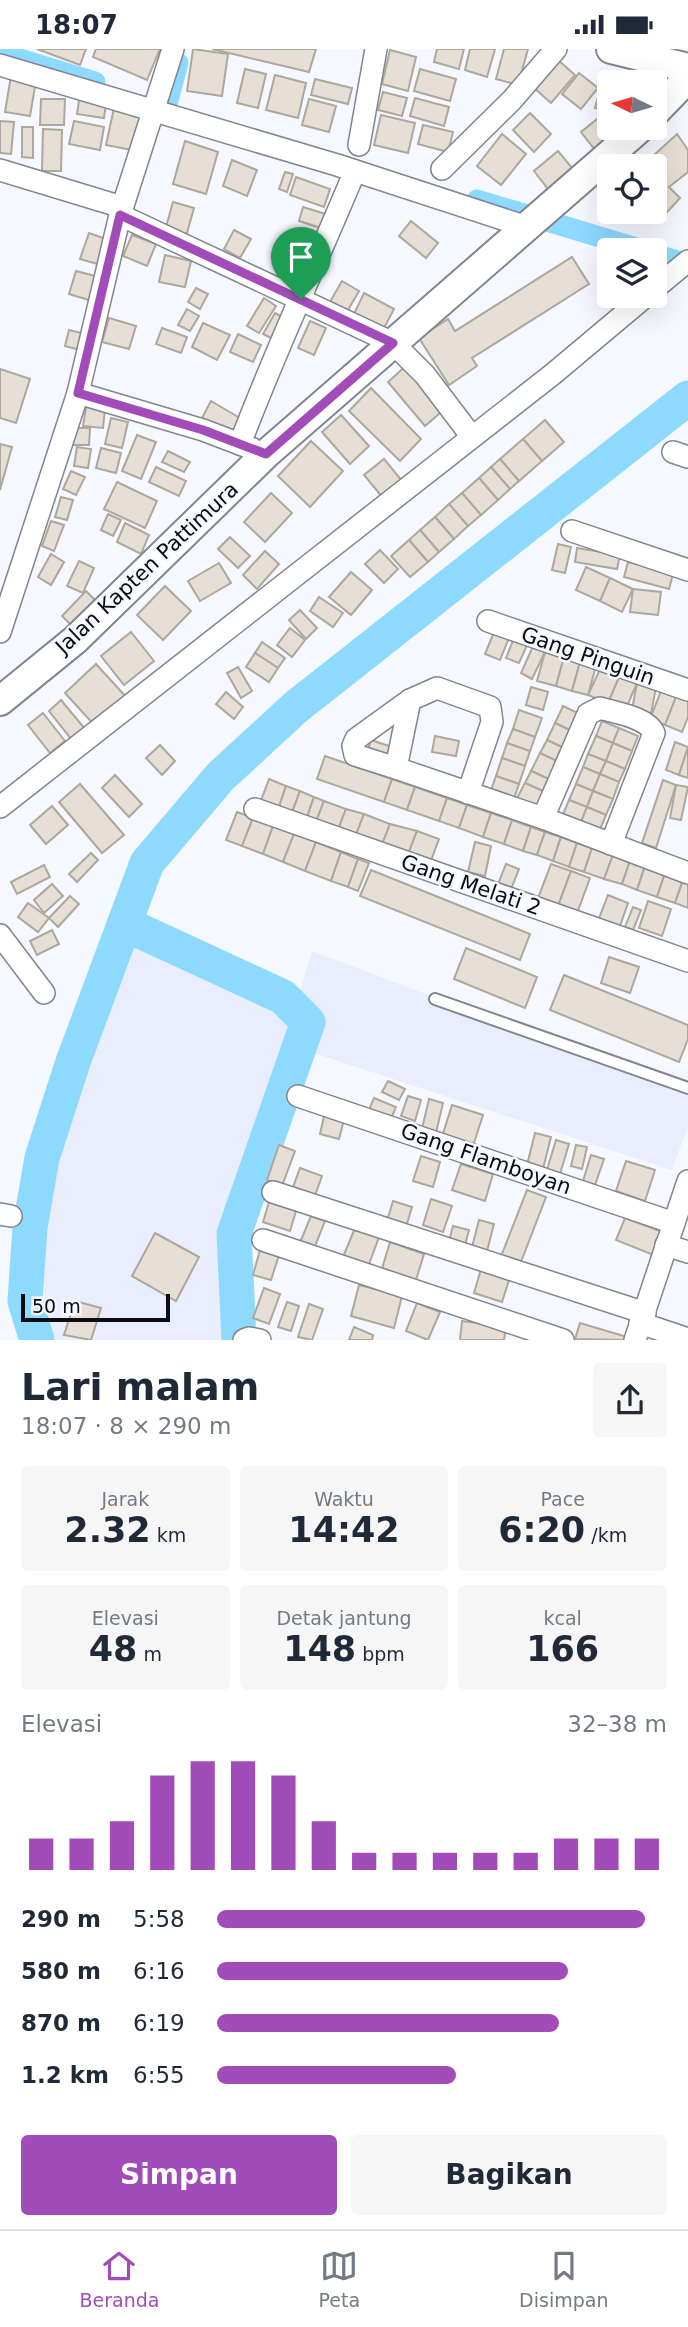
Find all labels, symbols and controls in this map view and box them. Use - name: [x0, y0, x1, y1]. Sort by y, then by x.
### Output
- text: 18:07: [35, 10, 118, 40]
- north arrow: [597, 70, 667, 140]
- map controls: [597, 70, 667, 308]
- button: locate: [597, 154, 667, 224]
- pin: [271, 227, 331, 299]
- icon: arrive: [282, 238, 320, 276]
- button: layers: [597, 238, 667, 308]
- street label: Jalan Kapten Pattimura: [49, 477, 243, 660]
- street label: Gang Pinguin: [518, 622, 658, 690]
- street label: Gang Melati 2: [398, 850, 544, 920]
- street label: Gang Flamboyan: [398, 1119, 574, 1199]
- scale bar: [21, 1291, 170, 1323]
- text: 50 m: [32, 1295, 81, 1317]
- button: share: [593, 1363, 667, 1437]
- text: Lari malam: [21, 1365, 259, 1409]
- text: 18:07 · 8 × 290 m: [21, 1413, 231, 1439]
- text: Jarak: [101, 1488, 149, 1510]
- text: Waktu: [314, 1488, 374, 1510]
- text: Pace: [540, 1488, 585, 1510]
- text: 2.32: [64, 1510, 151, 1550]
- text: 14:42: [288, 1510, 400, 1550]
- text: 6:20: [498, 1510, 585, 1550]
- text: km: [151, 1524, 186, 1546]
- text: /km: [585, 1524, 627, 1546]
- text: Elevasi: [92, 1607, 159, 1629]
- text: Detak jantung: [276, 1607, 412, 1629]
- text: kcal: [543, 1607, 582, 1629]
- text: 48: [89, 1629, 137, 1669]
- text: 148: [283, 1629, 356, 1669]
- text: 166: [526, 1629, 599, 1669]
- text: m: [137, 1643, 162, 1665]
- text: bpm: [356, 1643, 405, 1665]
- text: Elevasi: [21, 1711, 102, 1737]
- text: 32–38 m: [567, 1711, 667, 1737]
- text: 290 m: [21, 1906, 101, 1932]
- text: 5:58: [133, 1906, 185, 1932]
- text: 580 m: [21, 1958, 101, 1984]
- text: 6:16: [133, 1958, 185, 1984]
- text: 870 m: [21, 2010, 101, 2036]
- text: 6:19: [133, 2010, 185, 2036]
- text: 1.2 km: [21, 2062, 109, 2088]
- text: 6:55: [133, 2062, 185, 2088]
- button: Simpan: [21, 2135, 337, 2215]
- button: Bagikan: [351, 2135, 667, 2215]
- tab: Beranda: [80, 2247, 159, 2311]
- tab: Peta: [319, 2247, 360, 2311]
- tab: Disimpan: [519, 2247, 608, 2311]

